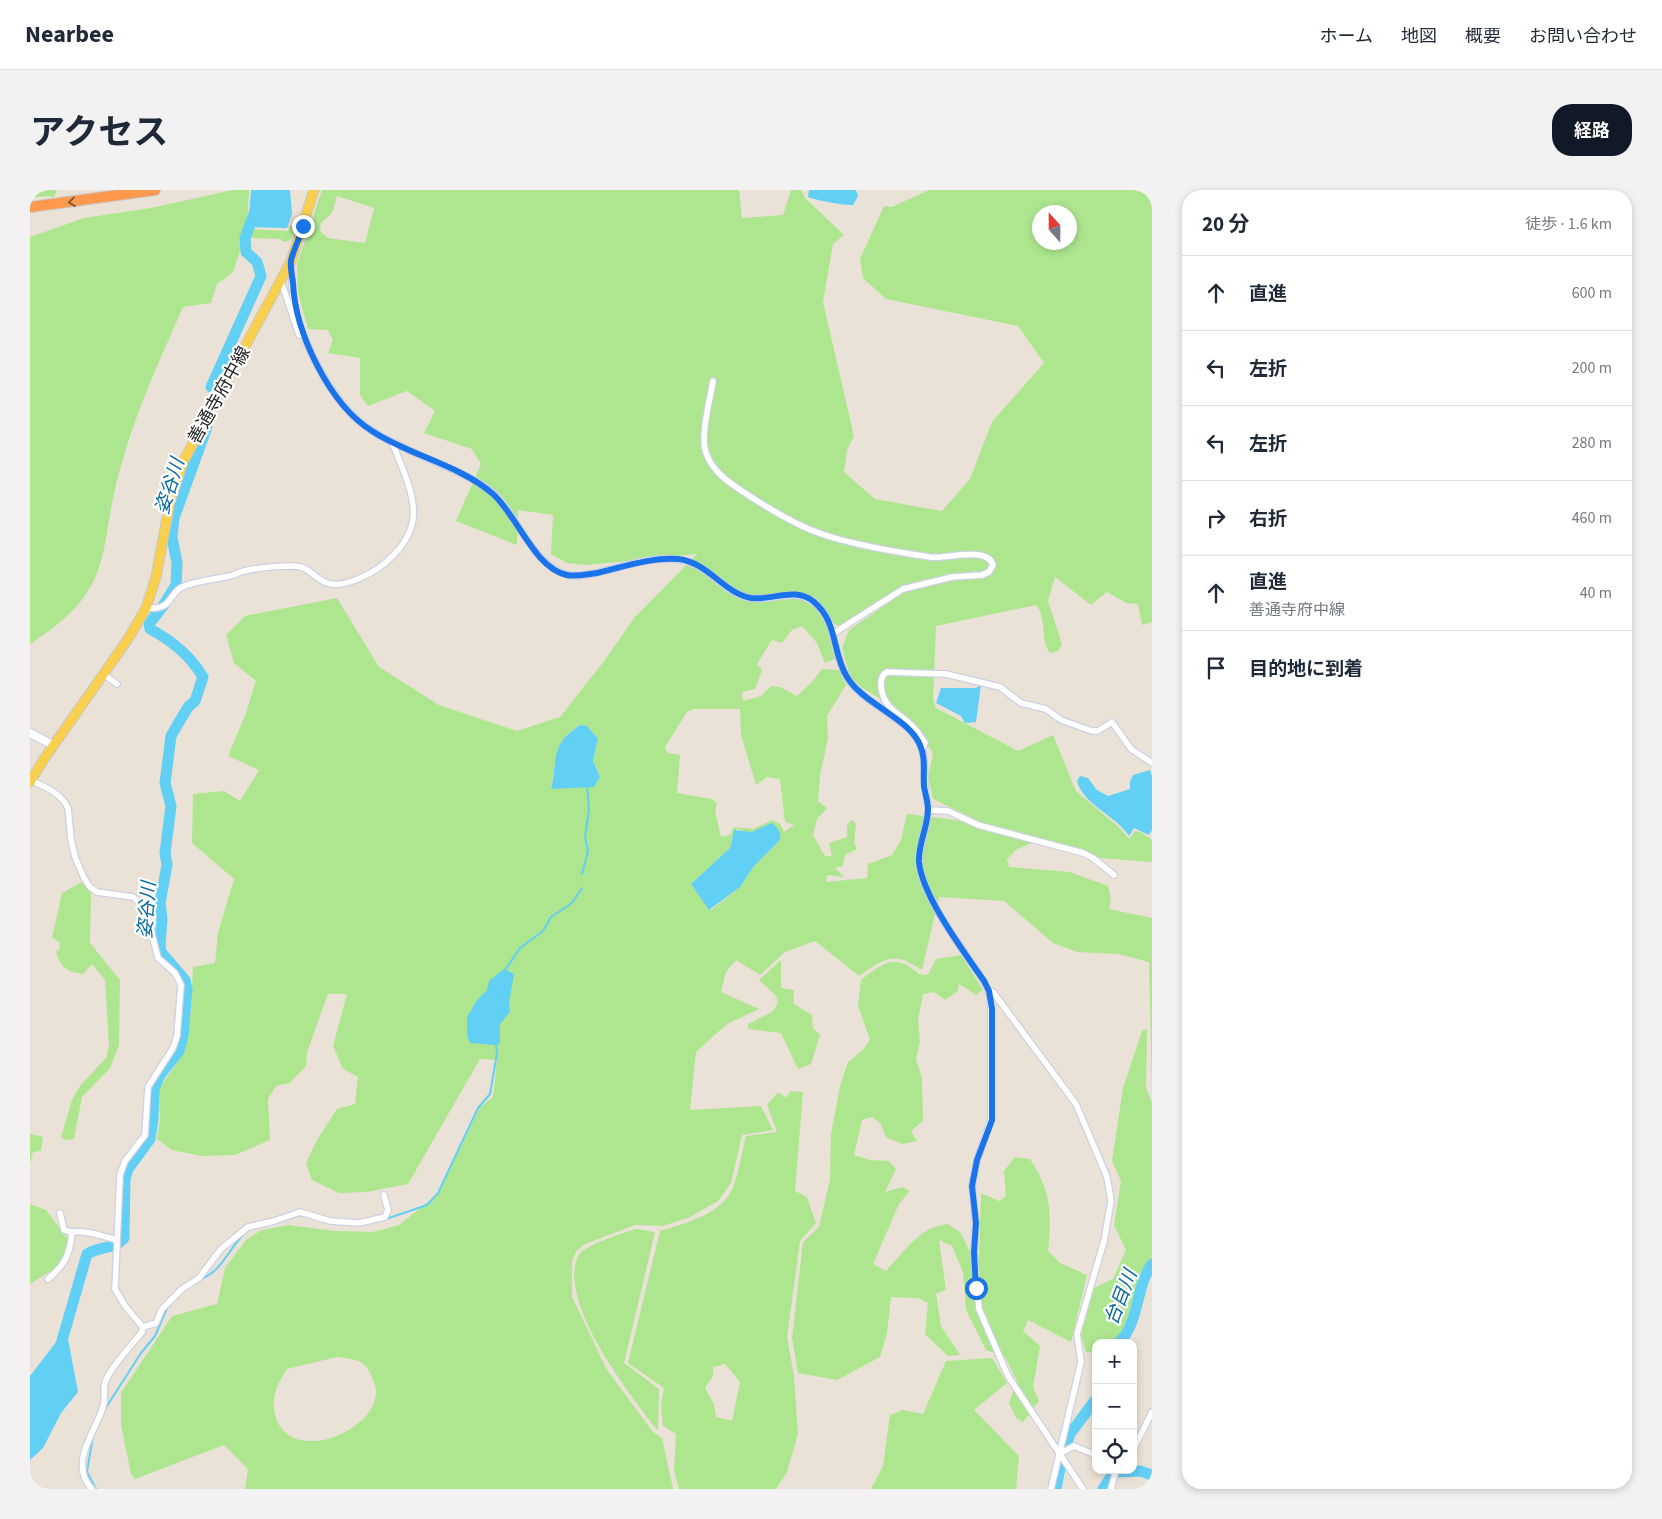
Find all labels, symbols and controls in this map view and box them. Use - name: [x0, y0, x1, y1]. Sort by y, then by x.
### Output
- text: Nearbee: [25, 17, 114, 52]
- text: ホーム: [1320, 24, 1373, 49]
- text: 地図: [1401, 24, 1437, 49]
- text: 概要: [1465, 24, 1501, 49]
- text: お問い合わせ: [1529, 24, 1637, 49]
- button: 経路: [1552, 104, 1632, 156]
- text: アクセス: [30, 108, 168, 158]
- one-way arrow: [68, 196, 76, 207]
- north arrow: [1032, 205, 1077, 250]
- text: 20 分: [1202, 209, 1249, 239]
- text: 徒歩 · 1.6 km: [1525, 213, 1612, 235]
- route end: [292, 215, 315, 238]
- icon: ahead: [1202, 279, 1230, 307]
- text: 直進: [1249, 281, 1287, 308]
- text: 600 m: [1572, 282, 1612, 304]
- street label: 善通寺府中線: [182, 342, 257, 449]
- icon: left: [1202, 354, 1230, 382]
- text: 左折: [1249, 356, 1287, 383]
- text: 200 m: [1572, 357, 1612, 379]
- icon: left: [1202, 429, 1230, 457]
- text: 左折: [1249, 431, 1287, 458]
- text: 280 m: [1572, 432, 1612, 454]
- water label: 姿谷川: [149, 453, 192, 518]
- icon: right: [1202, 504, 1230, 532]
- text: 右折: [1249, 506, 1287, 533]
- text: 460 m: [1572, 507, 1612, 529]
- text: 直進: [1249, 569, 1287, 596]
- icon: ahead: [1202, 579, 1230, 607]
- text: 40 m: [1580, 582, 1612, 604]
- text: 善通寺府中線: [1249, 599, 1345, 621]
- icon: arrive: [1202, 654, 1230, 682]
- text: 目的地に到着: [1249, 656, 1363, 683]
- water label: 姿谷川: [132, 879, 163, 939]
- water label: 台目川: [1099, 1264, 1145, 1329]
- route start: [965, 1277, 988, 1300]
- map controls: [1092, 1339, 1137, 1474]
- button: +: [1092, 1339, 1137, 1384]
- button: −: [1092, 1384, 1137, 1429]
- button: locate: [1092, 1429, 1137, 1474]

